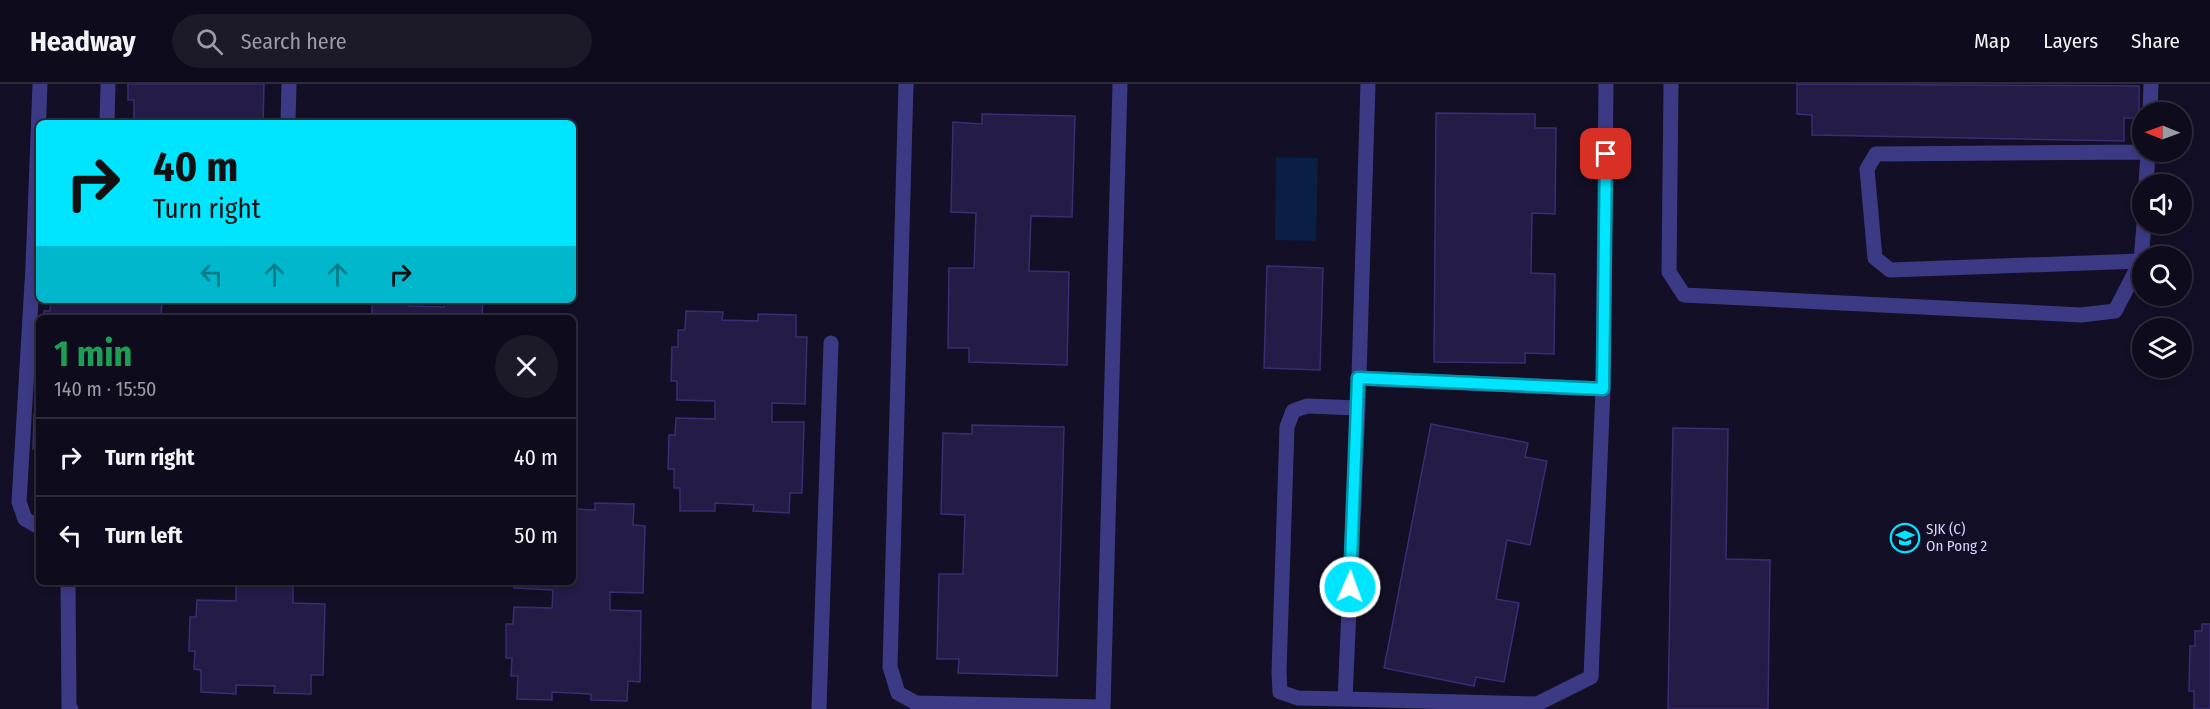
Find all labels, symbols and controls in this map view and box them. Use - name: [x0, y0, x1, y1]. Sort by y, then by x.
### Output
- search box: [172, 14, 592, 68]
- text: Headway: [30, 25, 136, 58]
- icon: search: [193, 25, 226, 58]
- text: Search here: [241, 28, 347, 55]
- text: Map: [1974, 28, 2010, 54]
- text: Layers: [2043, 28, 2098, 54]
- text: Share: [2131, 28, 2180, 54]
- north arrow: [2132, 102, 2192, 162]
- map controls: [2132, 102, 2192, 378]
- pin: [1580, 128, 1631, 179]
- icon: arrive: [1589, 137, 1622, 170]
- text: 40 m: [153, 142, 238, 192]
- icon: right: [54, 144, 132, 222]
- button: sound: [2132, 174, 2192, 234]
- text: Turn right: [153, 193, 261, 225]
- button: search: [2132, 246, 2192, 306]
- icon: left: [195, 258, 228, 291]
- icon: ahead: [258, 258, 291, 291]
- icon: ahead: [321, 258, 354, 291]
- icon: right: [384, 258, 417, 291]
- button: layers: [2132, 318, 2192, 378]
- text: 1 min: [54, 332, 132, 376]
- button: close: [495, 335, 558, 398]
- text: 140 m · 15:50: [54, 377, 157, 401]
- icon: right: [54, 441, 87, 474]
- text: Turn right: [105, 444, 194, 471]
- text: 40 m: [514, 444, 558, 471]
- icon: left: [54, 519, 87, 552]
- place label: SJK (C) On Pong 2: [1926, 520, 1988, 555]
- text: Turn left: [105, 522, 183, 549]
- text: 50 m: [514, 522, 558, 549]
- school or university icon: SJK (C) On Pong 2: [1889, 522, 1921, 554]
- position arrow: [1318, 555, 1382, 619]

